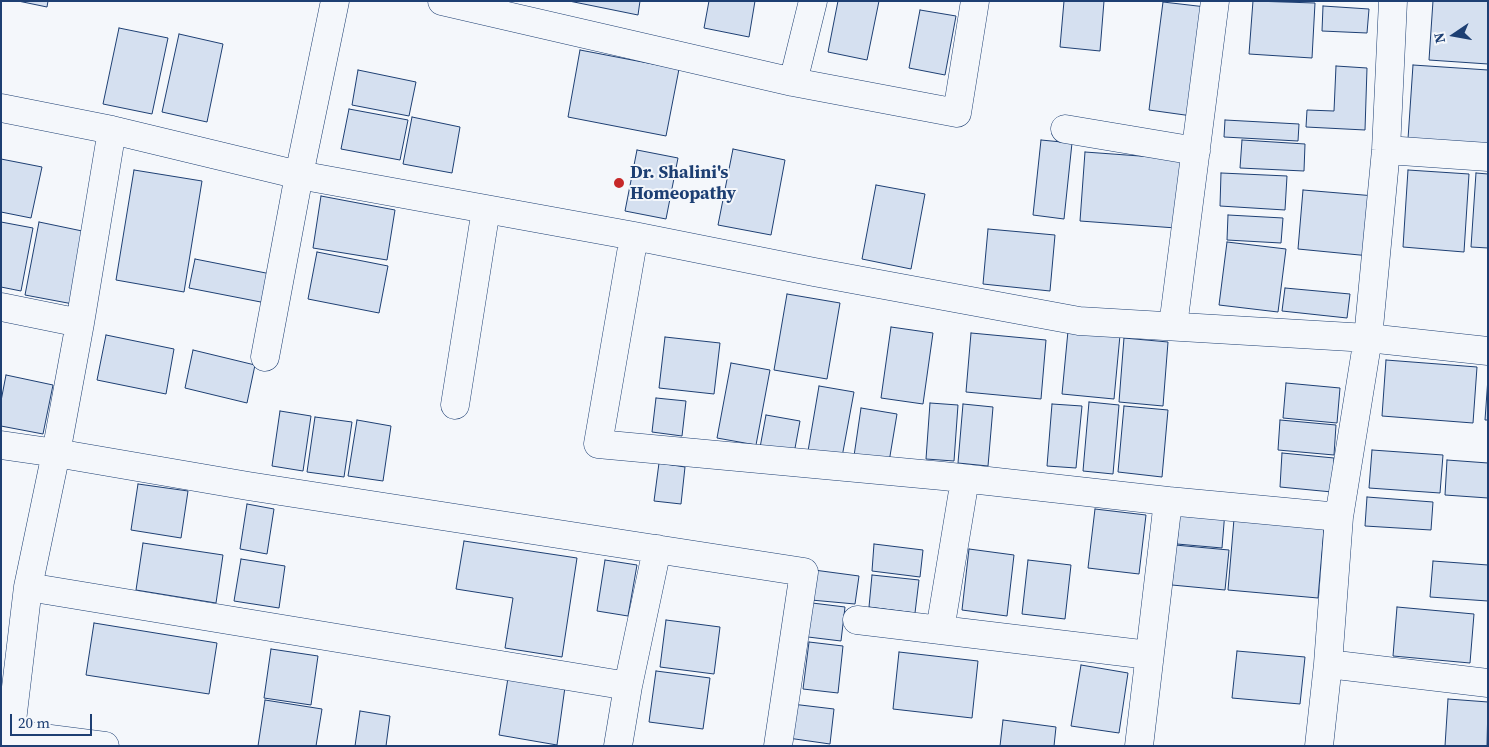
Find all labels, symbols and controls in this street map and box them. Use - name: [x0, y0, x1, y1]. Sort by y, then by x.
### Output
- north arrow: [1429, 10, 1479, 60]
- text: N: [1428, 31, 1450, 45]
- place label: Dr. Shalini's Homeopathy: [630, 162, 736, 204]
- marker: Dr. Shalini's Homeopathy: [612, 176, 626, 190]
- scale bar: [12, 704, 95, 736]
- text: 20 m: [18, 712, 50, 733]

